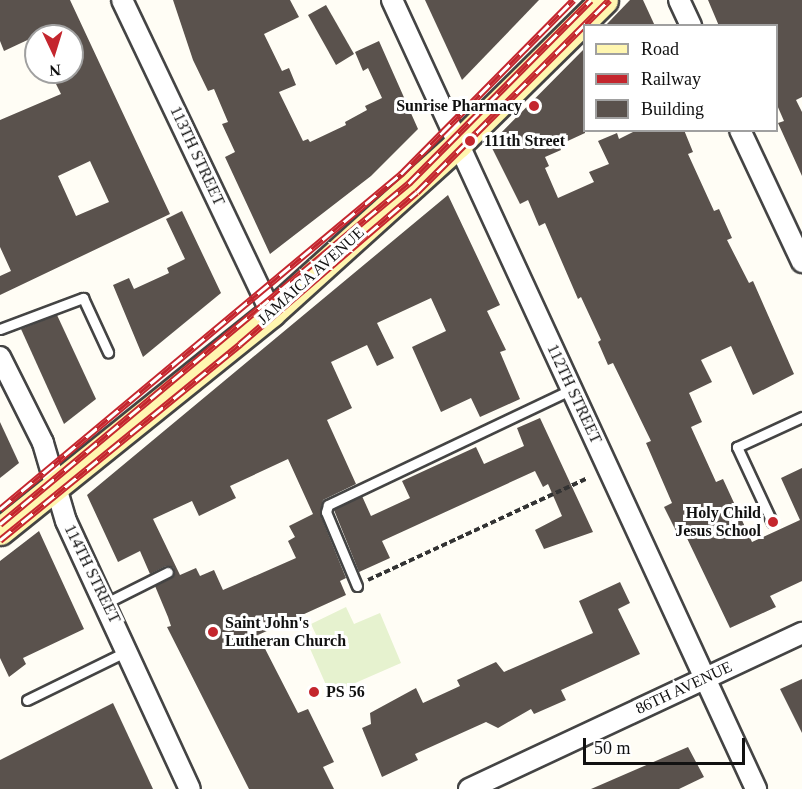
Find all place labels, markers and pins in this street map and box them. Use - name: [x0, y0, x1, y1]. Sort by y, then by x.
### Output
- place label: Sunrise Pharmacy: [396, 96, 522, 116]
- marker: Sunrise Pharmacy: [527, 99, 541, 113]
- place label: 111th Street: [484, 131, 565, 151]
- marker: 111th Street: [461, 132, 479, 150]
- place label: Holy Child Jesus School: [675, 503, 761, 541]
- marker: Holy Child Jesus School: [766, 515, 780, 529]
- place label: Saint John's Lutheran Church: [225, 613, 346, 651]
- marker: Saint John's Lutheran Church: [206, 625, 220, 639]
- place label: PS 56: [326, 682, 365, 702]
- marker: PS 56: [307, 685, 321, 699]

